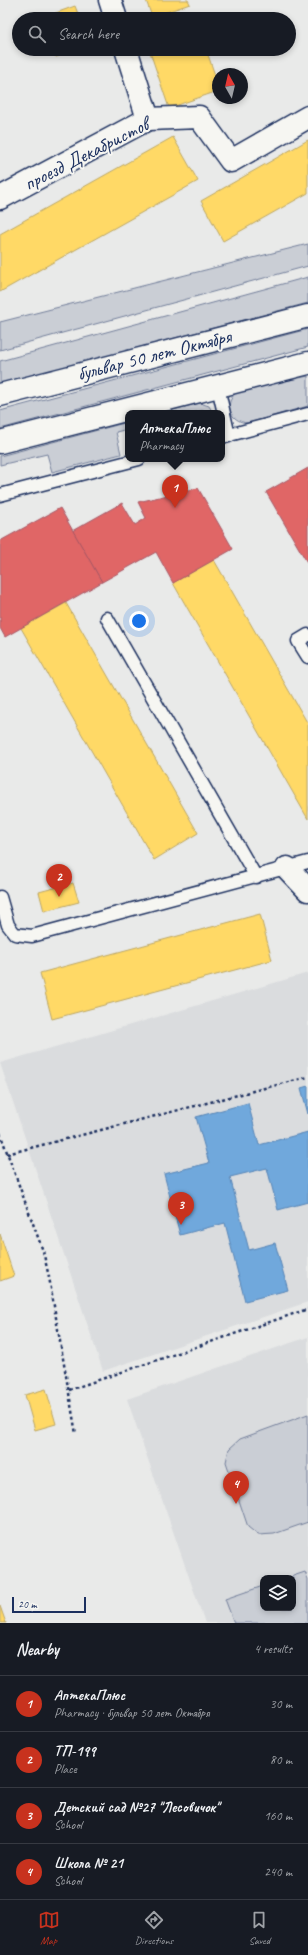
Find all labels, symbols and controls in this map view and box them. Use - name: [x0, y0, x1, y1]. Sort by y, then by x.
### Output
- search box: [12, 12, 296, 56]
- icon: search: [26, 23, 48, 45]
- text: Search here: [58, 25, 119, 44]
- north arrow: [212, 68, 248, 104]
- street label: проезд Декабристов: [19, 110, 157, 196]
- street label: бульвар 50 лет Октября: [74, 323, 236, 386]
- popup: [125, 410, 225, 462]
- text: АптекаПлюс: [139, 419, 211, 438]
- text: Pharmacy: [139, 438, 184, 454]
- pin: 1: [162, 475, 188, 508]
- your location: [129, 611, 149, 631]
- pin: 2: [46, 864, 72, 897]
- pin: 3: [168, 1192, 194, 1225]
- pin: 4: [223, 1471, 249, 1504]
- map controls: [260, 1575, 296, 1611]
- button: layers: [260, 1575, 296, 1611]
- scale bar: [12, 1595, 86, 1614]
- text: 20 m: [18, 1597, 37, 1611]
- text: Nearby: [16, 1639, 59, 1660]
- text: 4 results: [254, 1641, 292, 1657]
- text: АптекаПлюс: [54, 1686, 125, 1705]
- text: 1: [26, 1696, 32, 1712]
- text: 30 m: [270, 1696, 292, 1712]
- text: Pharmacy · бульвар 50 лет Октября: [54, 1705, 209, 1721]
- text: ТП-199: [54, 1742, 96, 1761]
- text: 2: [26, 1752, 32, 1768]
- text: 80 m: [270, 1752, 292, 1768]
- text: Place: [54, 1761, 77, 1777]
- text: Детский сад №27 "Лесовичок": [54, 1798, 219, 1817]
- text: 3: [26, 1808, 32, 1824]
- text: 160 m: [264, 1808, 292, 1824]
- text: School: [54, 1817, 82, 1833]
- text: Школа № 21: [54, 1854, 123, 1873]
- text: 4: [26, 1864, 32, 1880]
- text: 240 m: [264, 1864, 292, 1880]
- text: School: [54, 1873, 82, 1889]
- tab: Map: [38, 1909, 60, 1947]
- tab: Directions: [135, 1909, 173, 1947]
- tab: Saved: [248, 1909, 270, 1947]

